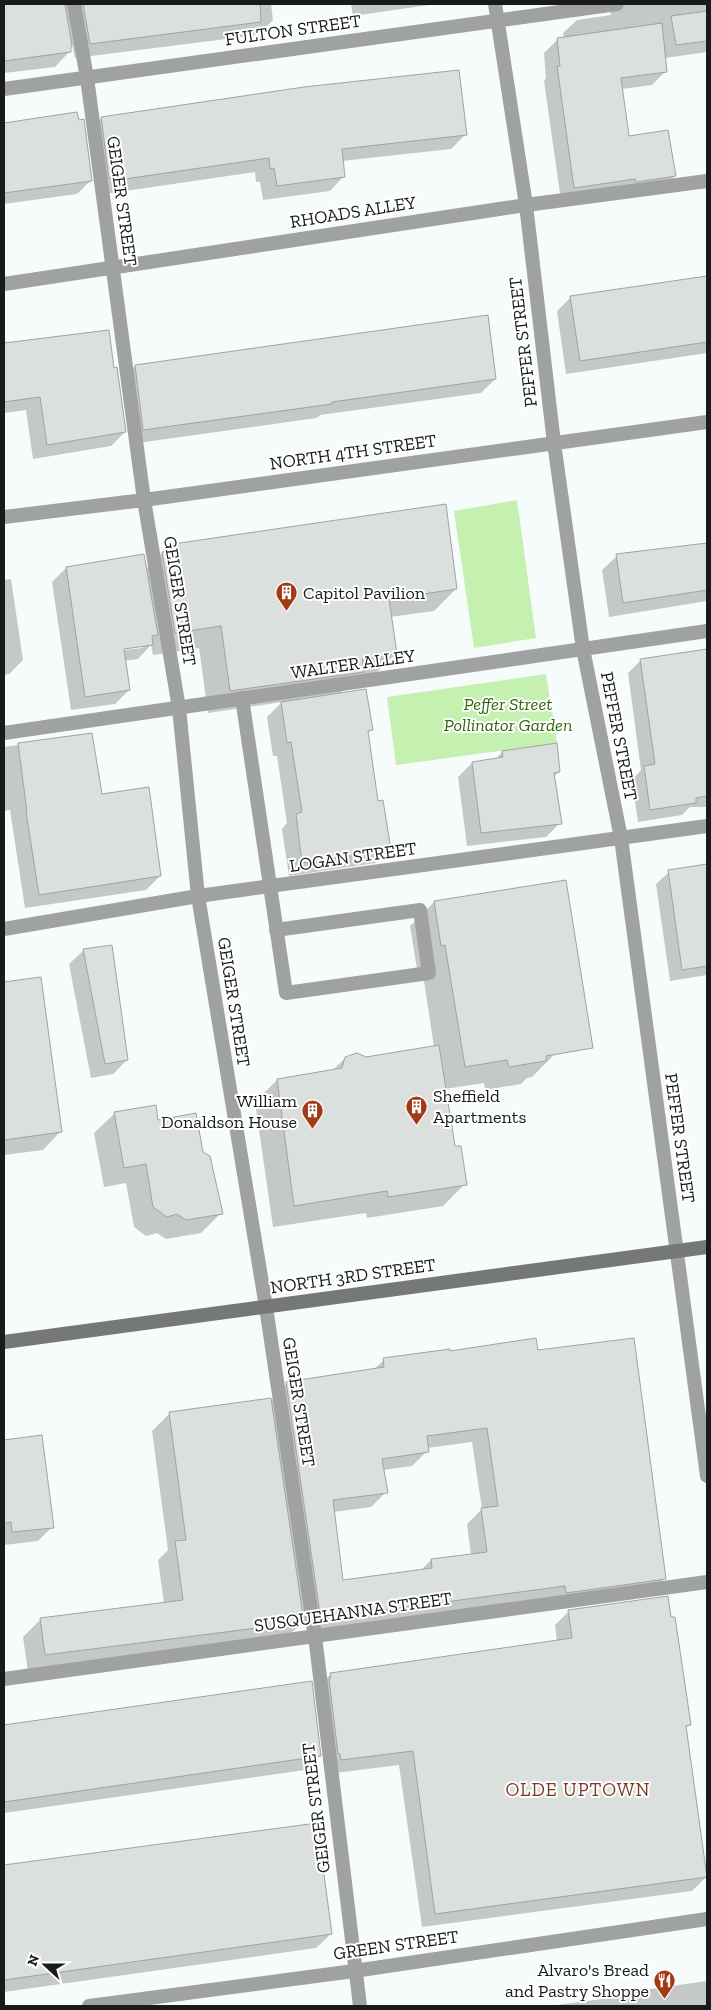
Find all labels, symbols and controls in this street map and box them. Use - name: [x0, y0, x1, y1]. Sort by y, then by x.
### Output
- street label: FULTON STREET: [223, 10, 363, 50]
- street label: GEIGER STREET: [102, 135, 142, 267]
- street label: RHOADS ALLEY: [288, 191, 418, 233]
- street label: PEFFER STREET: [504, 276, 542, 408]
- street label: NORTH 4TH STREET: [268, 429, 438, 475]
- street label: GEIGER STREET: [159, 535, 201, 667]
- building icon: Capitol Pavilion: [275, 581, 299, 612]
- place label: Capitol Pavilion: [303, 582, 426, 604]
- street label: WALTER ALLEY: [289, 644, 417, 684]
- street label: PEFFER STREET: [596, 670, 642, 802]
- park label: Peffer Street Pollinator Garden: [444, 693, 572, 736]
- street label: LOGAN STREET: [288, 837, 418, 877]
- street label: GEIGER STREET: [213, 936, 255, 1068]
- street label: PEFFER STREET: [660, 1072, 700, 1204]
- place label: Sheffield Apartments: [433, 1085, 526, 1128]
- place label: William Donaldson House: [161, 1090, 297, 1133]
- building icon: Sheffield Apartments: [405, 1094, 429, 1125]
- building icon: William Donaldson House: [301, 1099, 325, 1130]
- street label: NORTH 3RD STREET: [269, 1254, 437, 1298]
- street label: GEIGER STREET: [278, 1336, 320, 1468]
- street label: SUSQUEHANNA STREET: [253, 1587, 453, 1637]
- street label: GEIGER STREET: [297, 1742, 335, 1874]
- district label: OLDE UPTOWN: [505, 1778, 651, 1801]
- street label: GREEN STREET: [332, 1925, 460, 1965]
- north arrow: [20, 1940, 70, 1990]
- text: N: [23, 1952, 43, 1969]
- place label: Alvaro's Bread and Pastry Shoppe: [505, 1959, 649, 2002]
- restaurant icon: Alvaro's Bread and Pastry Shoppe: [653, 1968, 677, 1999]

